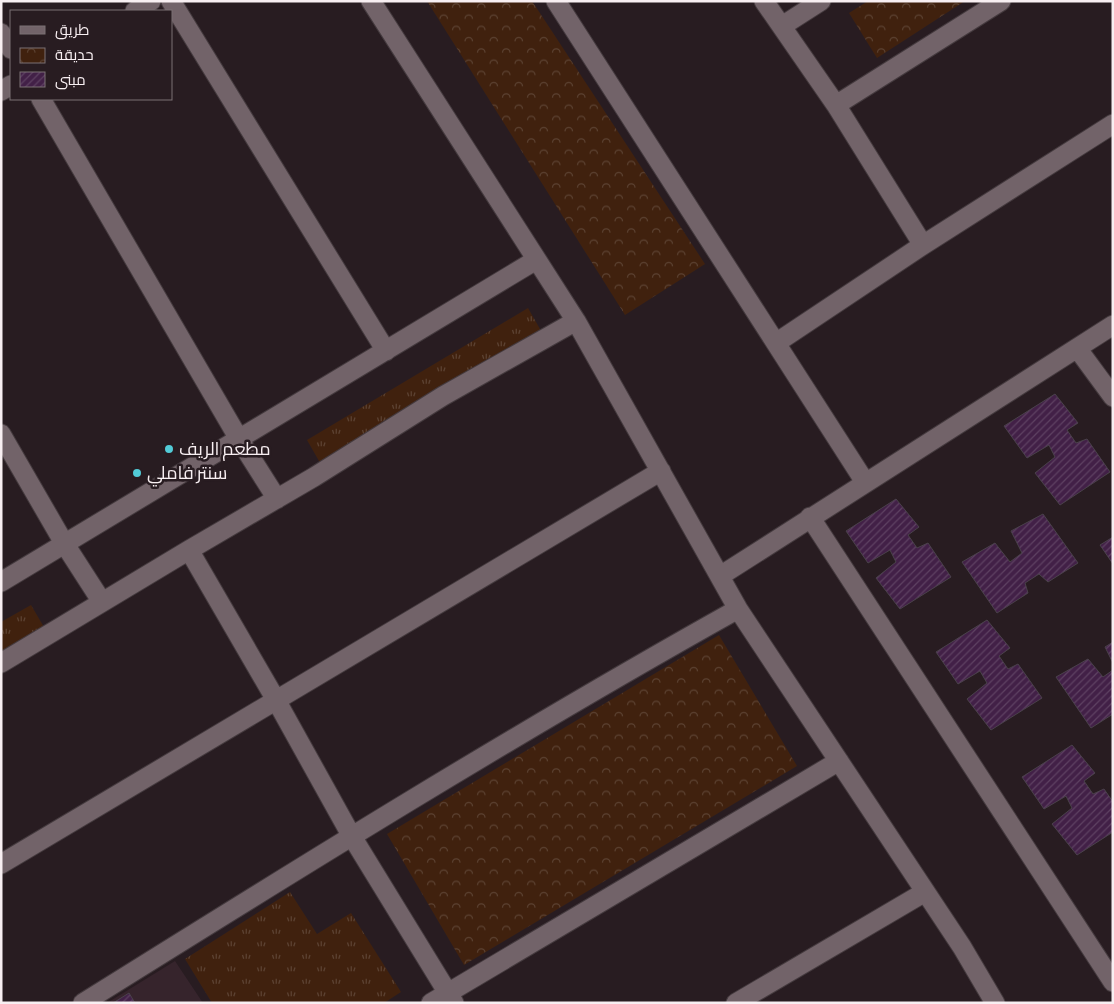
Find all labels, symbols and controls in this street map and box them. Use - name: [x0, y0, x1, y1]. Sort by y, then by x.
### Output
- legend: [10, 10, 172, 100]
- text: طريق: [55, 21, 89, 40]
- text: حديقة: [55, 46, 94, 65]
- text: مبنى: [55, 71, 86, 90]
- place label: مطعم الريف: [179, 439, 271, 461]
- marker: مطعم الريف: [163, 443, 175, 455]
- place label: سنتر فاملي: [147, 463, 227, 487]
- marker: سنتر فاملي: [131, 467, 143, 479]

